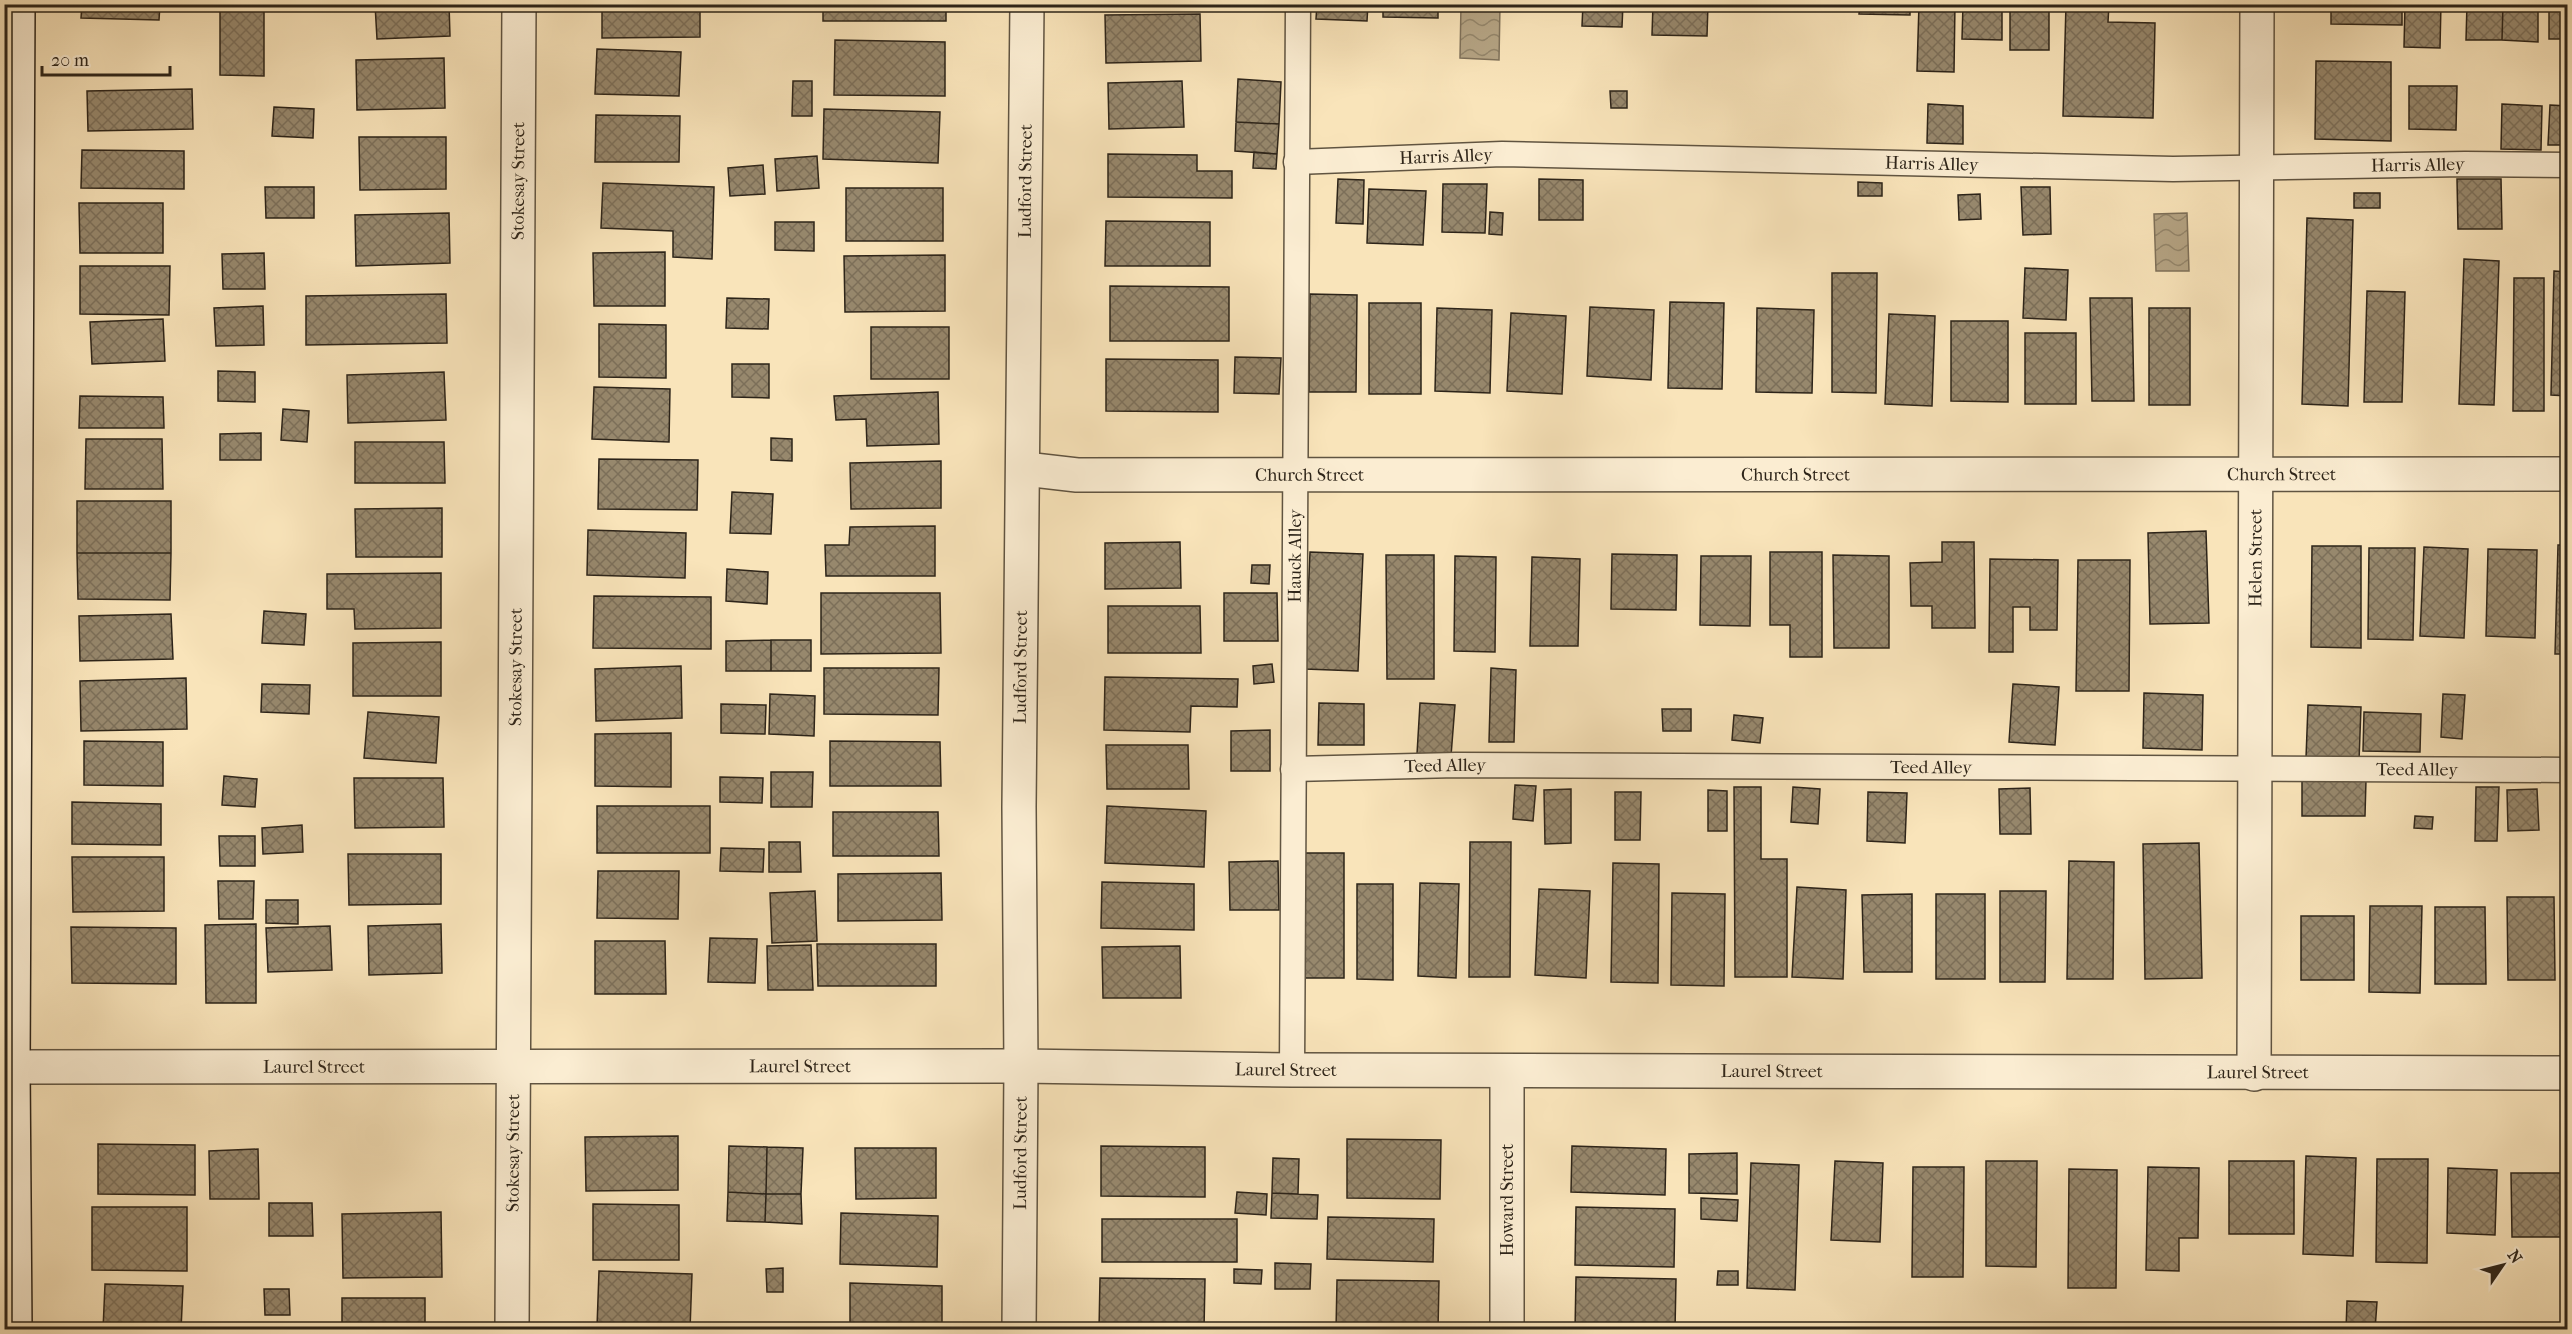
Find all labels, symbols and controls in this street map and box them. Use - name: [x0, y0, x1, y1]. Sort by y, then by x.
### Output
- scale bar: [42, 39, 170, 77]
- text: 20 m: [51, 50, 89, 71]
- street label: Stokesay Street: [508, 121, 529, 240]
- street label: Ludford Street: [1015, 123, 1037, 238]
- street label: Harris Alley: [1399, 144, 1494, 169]
- street label: Harris Alley: [1885, 153, 1980, 176]
- street label: Harris Alley: [2371, 154, 2466, 177]
- street label: Church Street: [1741, 464, 1851, 486]
- street label: Church Street: [2227, 464, 2337, 485]
- street label: Church Street: [1255, 465, 1365, 486]
- street label: Hauck Alley: [1285, 508, 1306, 603]
- street label: Helen Street: [2245, 508, 2267, 607]
- street label: Stokesay Street: [505, 607, 527, 726]
- street label: Ludford Street: [1010, 609, 1032, 724]
- street label: Teed Alley: [1404, 755, 1487, 777]
- street label: Teed Alley: [1890, 757, 1973, 778]
- street label: Teed Alley: [2376, 759, 2459, 781]
- street label: Laurel Street: [749, 1056, 852, 1077]
- street label: Laurel Street: [263, 1057, 366, 1078]
- street label: Laurel Street: [1235, 1059, 1338, 1081]
- street label: Laurel Street: [1721, 1061, 1824, 1082]
- street label: Laurel Street: [2207, 1062, 2310, 1083]
- street label: Stokesay Street: [503, 1093, 524, 1212]
- street label: Ludford Street: [1010, 1095, 1032, 1210]
- street label: Howard Street: [1497, 1143, 1518, 1256]
- north arrow: [2473, 1235, 2533, 1295]
- text: N: [2504, 1246, 2527, 1268]

